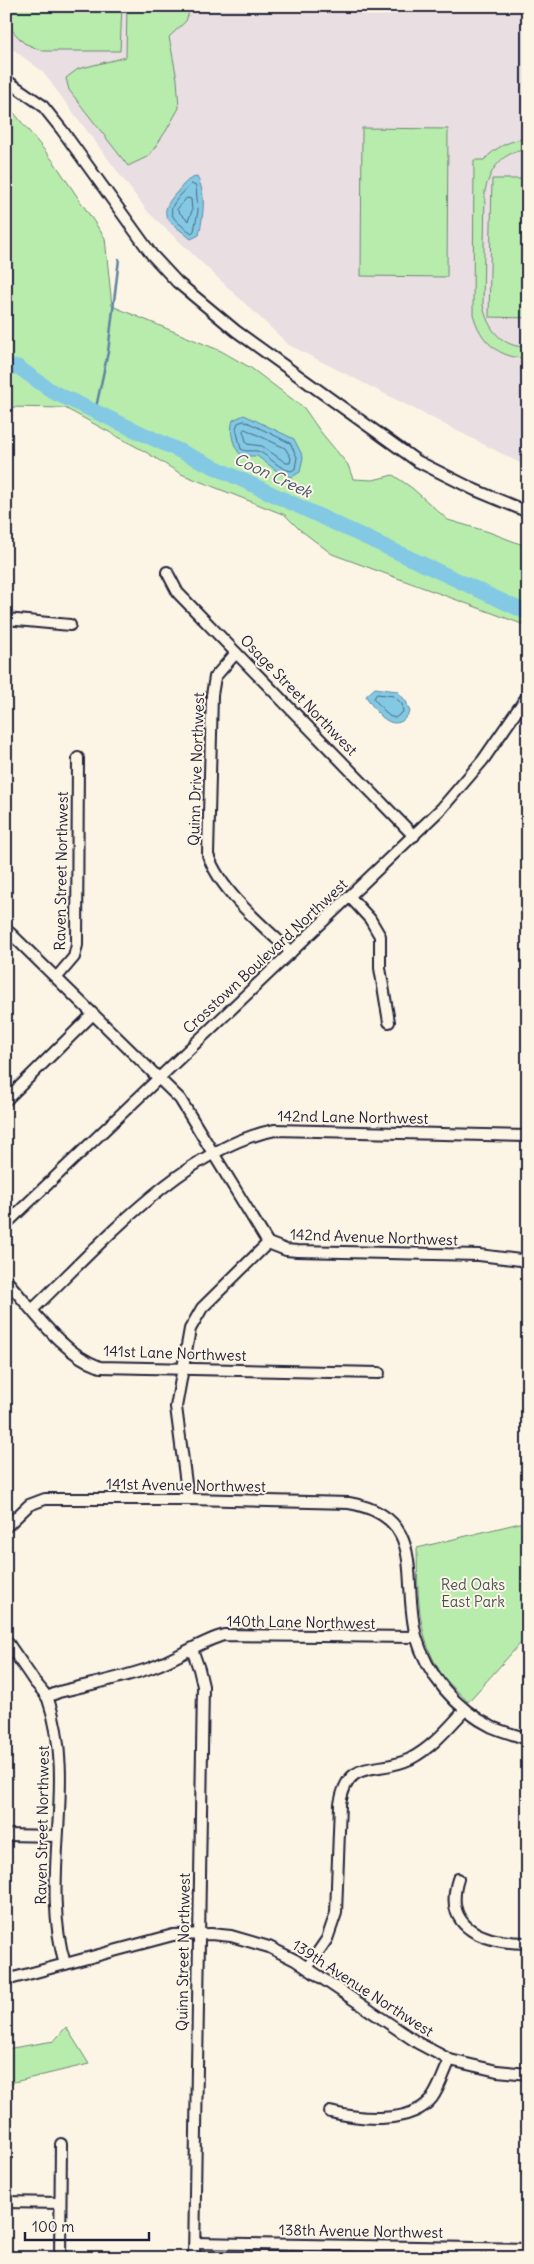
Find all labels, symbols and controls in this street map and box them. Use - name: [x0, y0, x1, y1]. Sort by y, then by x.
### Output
- water label: Coon Creek: [231, 448, 317, 502]
- street label: Osage Street Northwest: [236, 631, 362, 759]
- street label: Quinn Drive Northwest: [184, 692, 208, 846]
- street label: Raven Street Northwest: [50, 791, 72, 951]
- street label: Crosstown Boulevard Northwest: [179, 875, 351, 1037]
- street label: 142nd Lane Northwest: [277, 1106, 429, 1128]
- street label: 142nd Avenue Northwest: [290, 1225, 458, 1249]
- street label: 141st Lane Northwest: [103, 1341, 247, 1365]
- street label: 141st Avenue Northwest: [106, 1474, 266, 1496]
- park label: Red Oaks East Park: [441, 1575, 505, 1611]
- street label: 140th Lane Northwest: [226, 1611, 376, 1633]
- street label: Raven Street Northwest: [31, 1745, 53, 1905]
- street label: Quinn Street Northwest: [172, 1873, 194, 2031]
- street label: 139th Avenue Northwest: [289, 1935, 437, 2041]
- scale bar: [25, 2209, 149, 2241]
- text: 100 m: [32, 2217, 74, 2236]
- street label: 138th Avenue Northwest: [279, 2220, 443, 2242]

